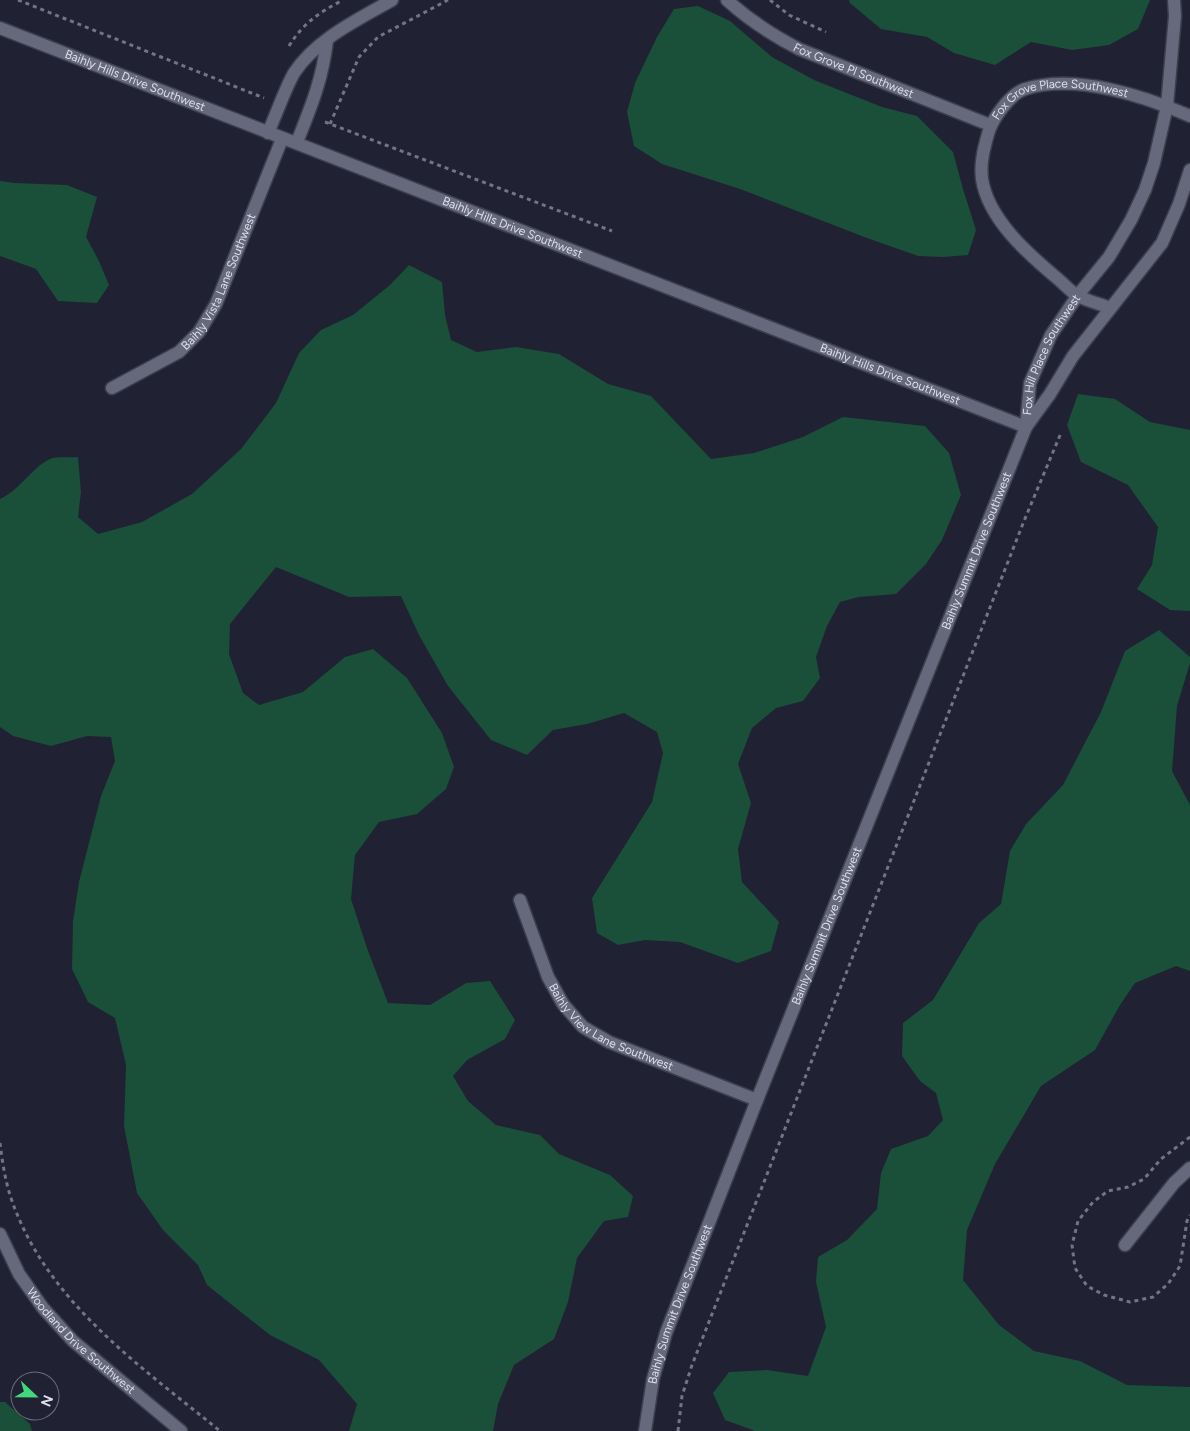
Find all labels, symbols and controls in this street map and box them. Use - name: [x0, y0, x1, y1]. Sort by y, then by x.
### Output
- street label: Fox Grove Pl Southwest: [791, 40, 916, 101]
- street label: Baihly Hills Drive Southwest: [63, 47, 208, 114]
- street label: Fox Grove Place Southwest: [989, 77, 1130, 122]
- street label: Baihly Hills Drive Southwest: [440, 194, 585, 261]
- street label: Baihly Vista Lane Southwest: [178, 211, 259, 353]
- street label: Fox Hill Place Southwest: [1020, 291, 1084, 416]
- street label: Baihly Hills Drive Southwest: [818, 341, 963, 408]
- street label: Baihly Summit Drive Southwest: [939, 469, 1014, 632]
- street label: Baihly Summit Drive Southwest: [789, 845, 865, 1007]
- street label: Baihly View Lane Southwest: [546, 981, 676, 1074]
- street label: Baihly Summit Drive Southwest: [645, 1222, 715, 1385]
- street label: Woodland Drive Southwest: [24, 1285, 138, 1397]
- north arrow: [10, 1371, 60, 1421]
- text: N: [37, 1392, 56, 1409]

